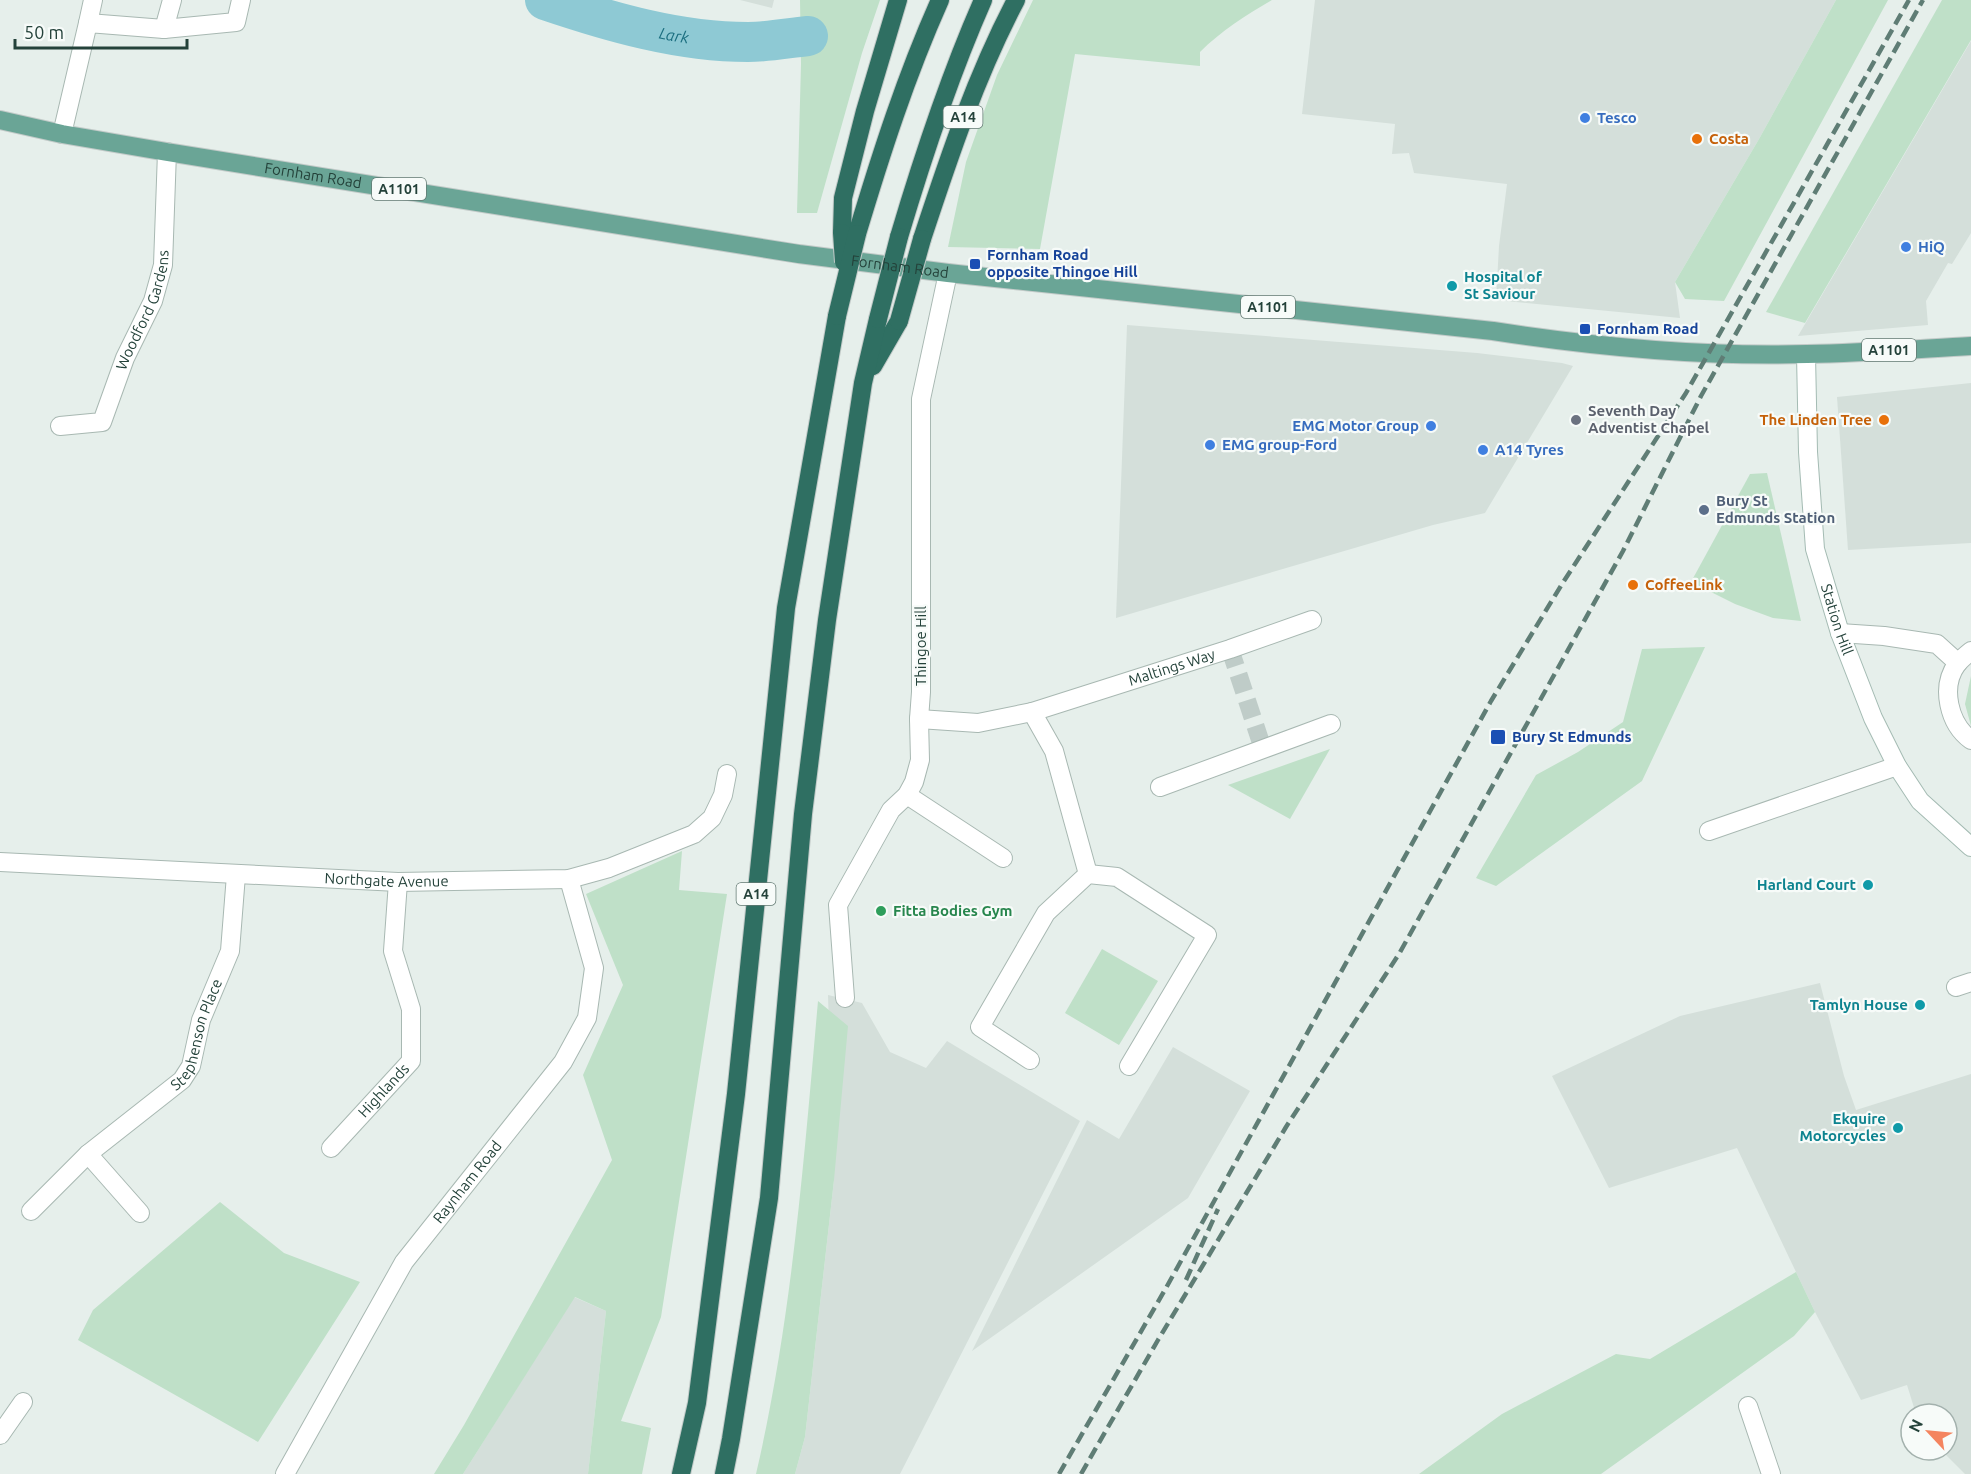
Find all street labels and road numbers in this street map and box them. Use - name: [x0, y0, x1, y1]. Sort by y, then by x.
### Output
- road number: A14: [944, 106, 982, 128]
- street label: Fornham Road: [263, 159, 363, 191]
- road number: A1101: [372, 178, 426, 200]
- street label: Woodford Gardens: [112, 250, 172, 372]
- street label: Fornham Road: [850, 252, 950, 281]
- road number: A1101: [1241, 296, 1295, 318]
- road number: A1101: [1862, 339, 1916, 361]
- street label: Station Hill: [1818, 582, 1857, 657]
- street label: Thingoe Hill: [912, 606, 929, 686]
- street label: Maltings Way: [1126, 645, 1217, 689]
- street label: Northgate Avenue: [324, 869, 449, 890]
- road number: A14: [736, 883, 776, 905]
- street label: Stephenson Place: [167, 976, 225, 1094]
- street label: Highlands: [355, 1060, 412, 1121]
- street label: Raynham Road: [429, 1137, 505, 1226]

